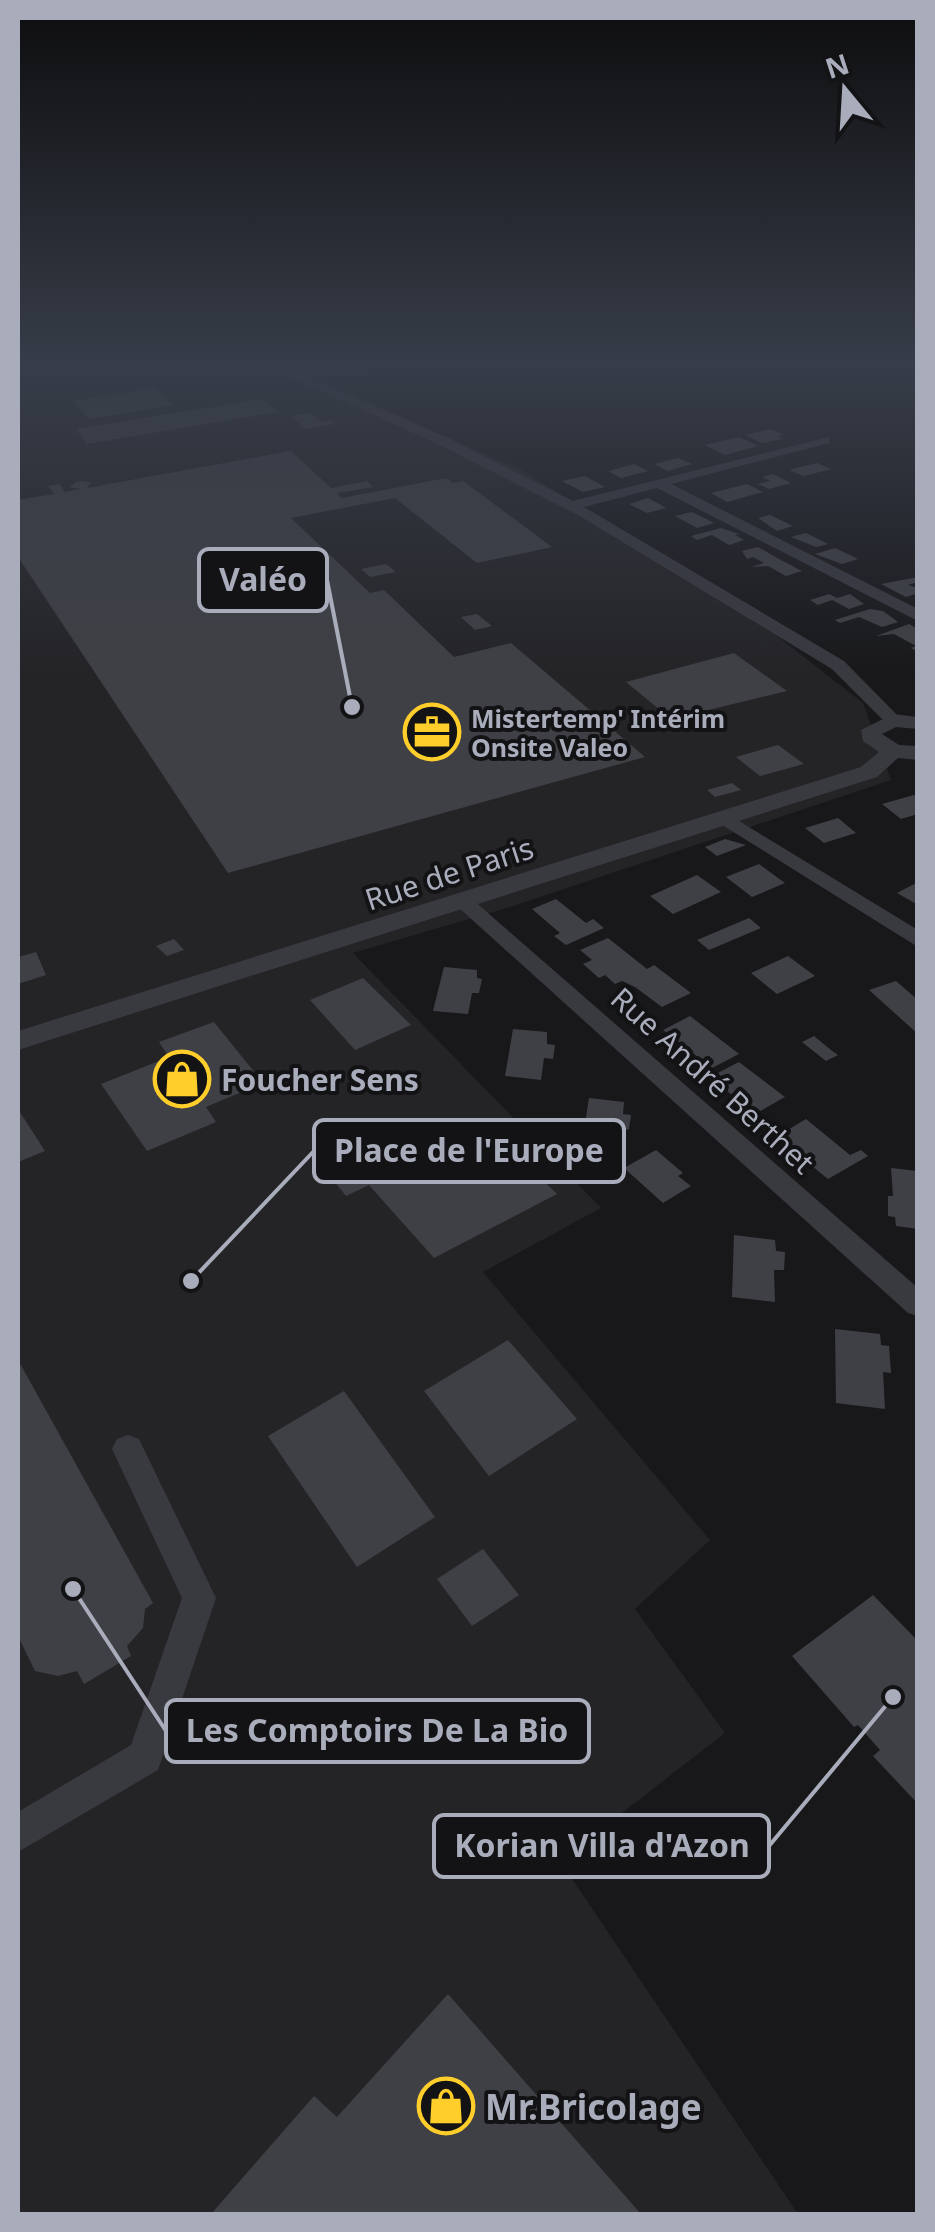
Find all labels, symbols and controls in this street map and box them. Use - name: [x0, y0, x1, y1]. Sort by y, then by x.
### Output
- north arrow: [795, 40, 895, 140]
- text: N: [820, 44, 854, 87]
- callout: Valéo: [199, 549, 327, 611]
- text: Valéo: [219, 557, 307, 600]
- place label: Mistertemp' Intérim Onsite Valeo: [471, 701, 725, 764]
- office icon: Mistertemp' Intérim Onsite Valeo: [402, 702, 462, 762]
- street label: Rue de Paris: [360, 827, 538, 919]
- street label: Rue André Berthet: [602, 978, 824, 1183]
- shop icon: Foucher Sens: [152, 1049, 212, 1109]
- place label: Foucher Sens: [221, 1059, 419, 1100]
- callout: Place de l'Europe: [314, 1120, 624, 1182]
- text: Place de l'Europe: [334, 1128, 604, 1171]
- callout: Les Comptoirs De La Bio: [166, 1700, 589, 1762]
- text: Les Comptoirs De La Bio: [186, 1708, 568, 1751]
- callout: Korian Villa d'Azon: [434, 1815, 769, 1877]
- text: Korian Villa d'Azon: [454, 1823, 750, 1866]
- shop icon: Mr.Bricolage: [416, 2076, 476, 2136]
- place label: Mr.Bricolage: [485, 2083, 702, 2130]

